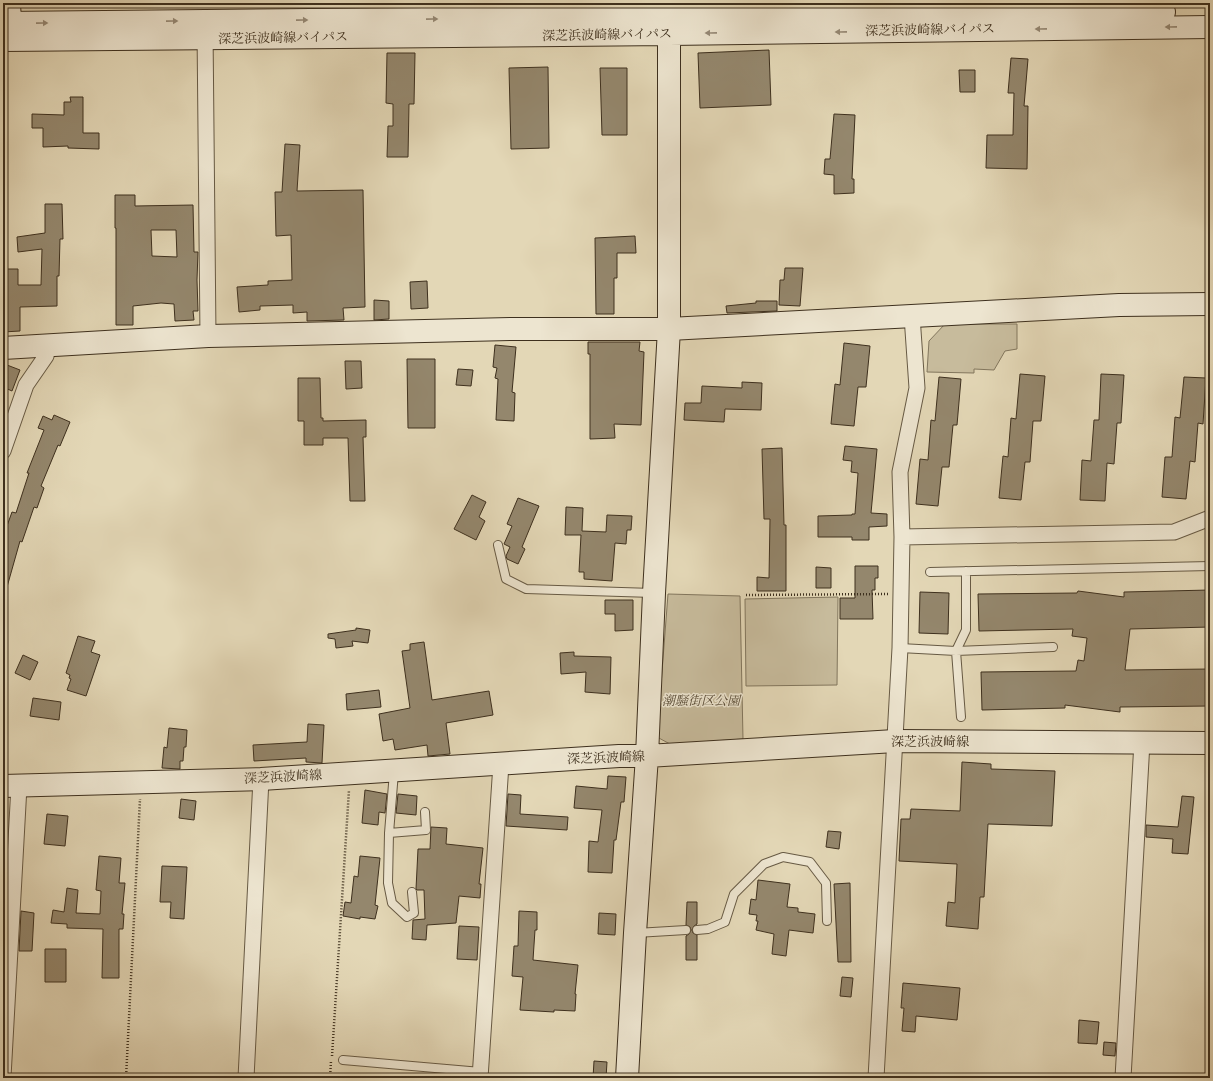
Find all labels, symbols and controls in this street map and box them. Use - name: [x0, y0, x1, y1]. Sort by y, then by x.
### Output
- one-way arrow: [426, 16, 439, 22]
- one-way arrow: [296, 17, 309, 23]
- one-way arrow: [166, 18, 178, 25]
- one-way arrow: [36, 20, 49, 26]
- street label: 深芝浜波崎線バイパス: [865, 20, 995, 40]
- one-way arrow: [1164, 24, 1177, 30]
- street label: 深芝浜波崎線バイパス: [542, 25, 672, 45]
- one-way arrow: [1034, 26, 1047, 32]
- street label: 深芝浜波崎線バイパス: [218, 28, 348, 48]
- one-way arrow: [834, 29, 847, 35]
- one-way arrow: [705, 30, 717, 37]
- park label: 潮騒街区公園: [662, 692, 742, 710]
- street label: 深芝浜波崎線: [891, 733, 969, 751]
- street label: 深芝浜波崎線: [567, 748, 645, 768]
- street label: 深芝浜波崎線: [244, 766, 322, 788]

